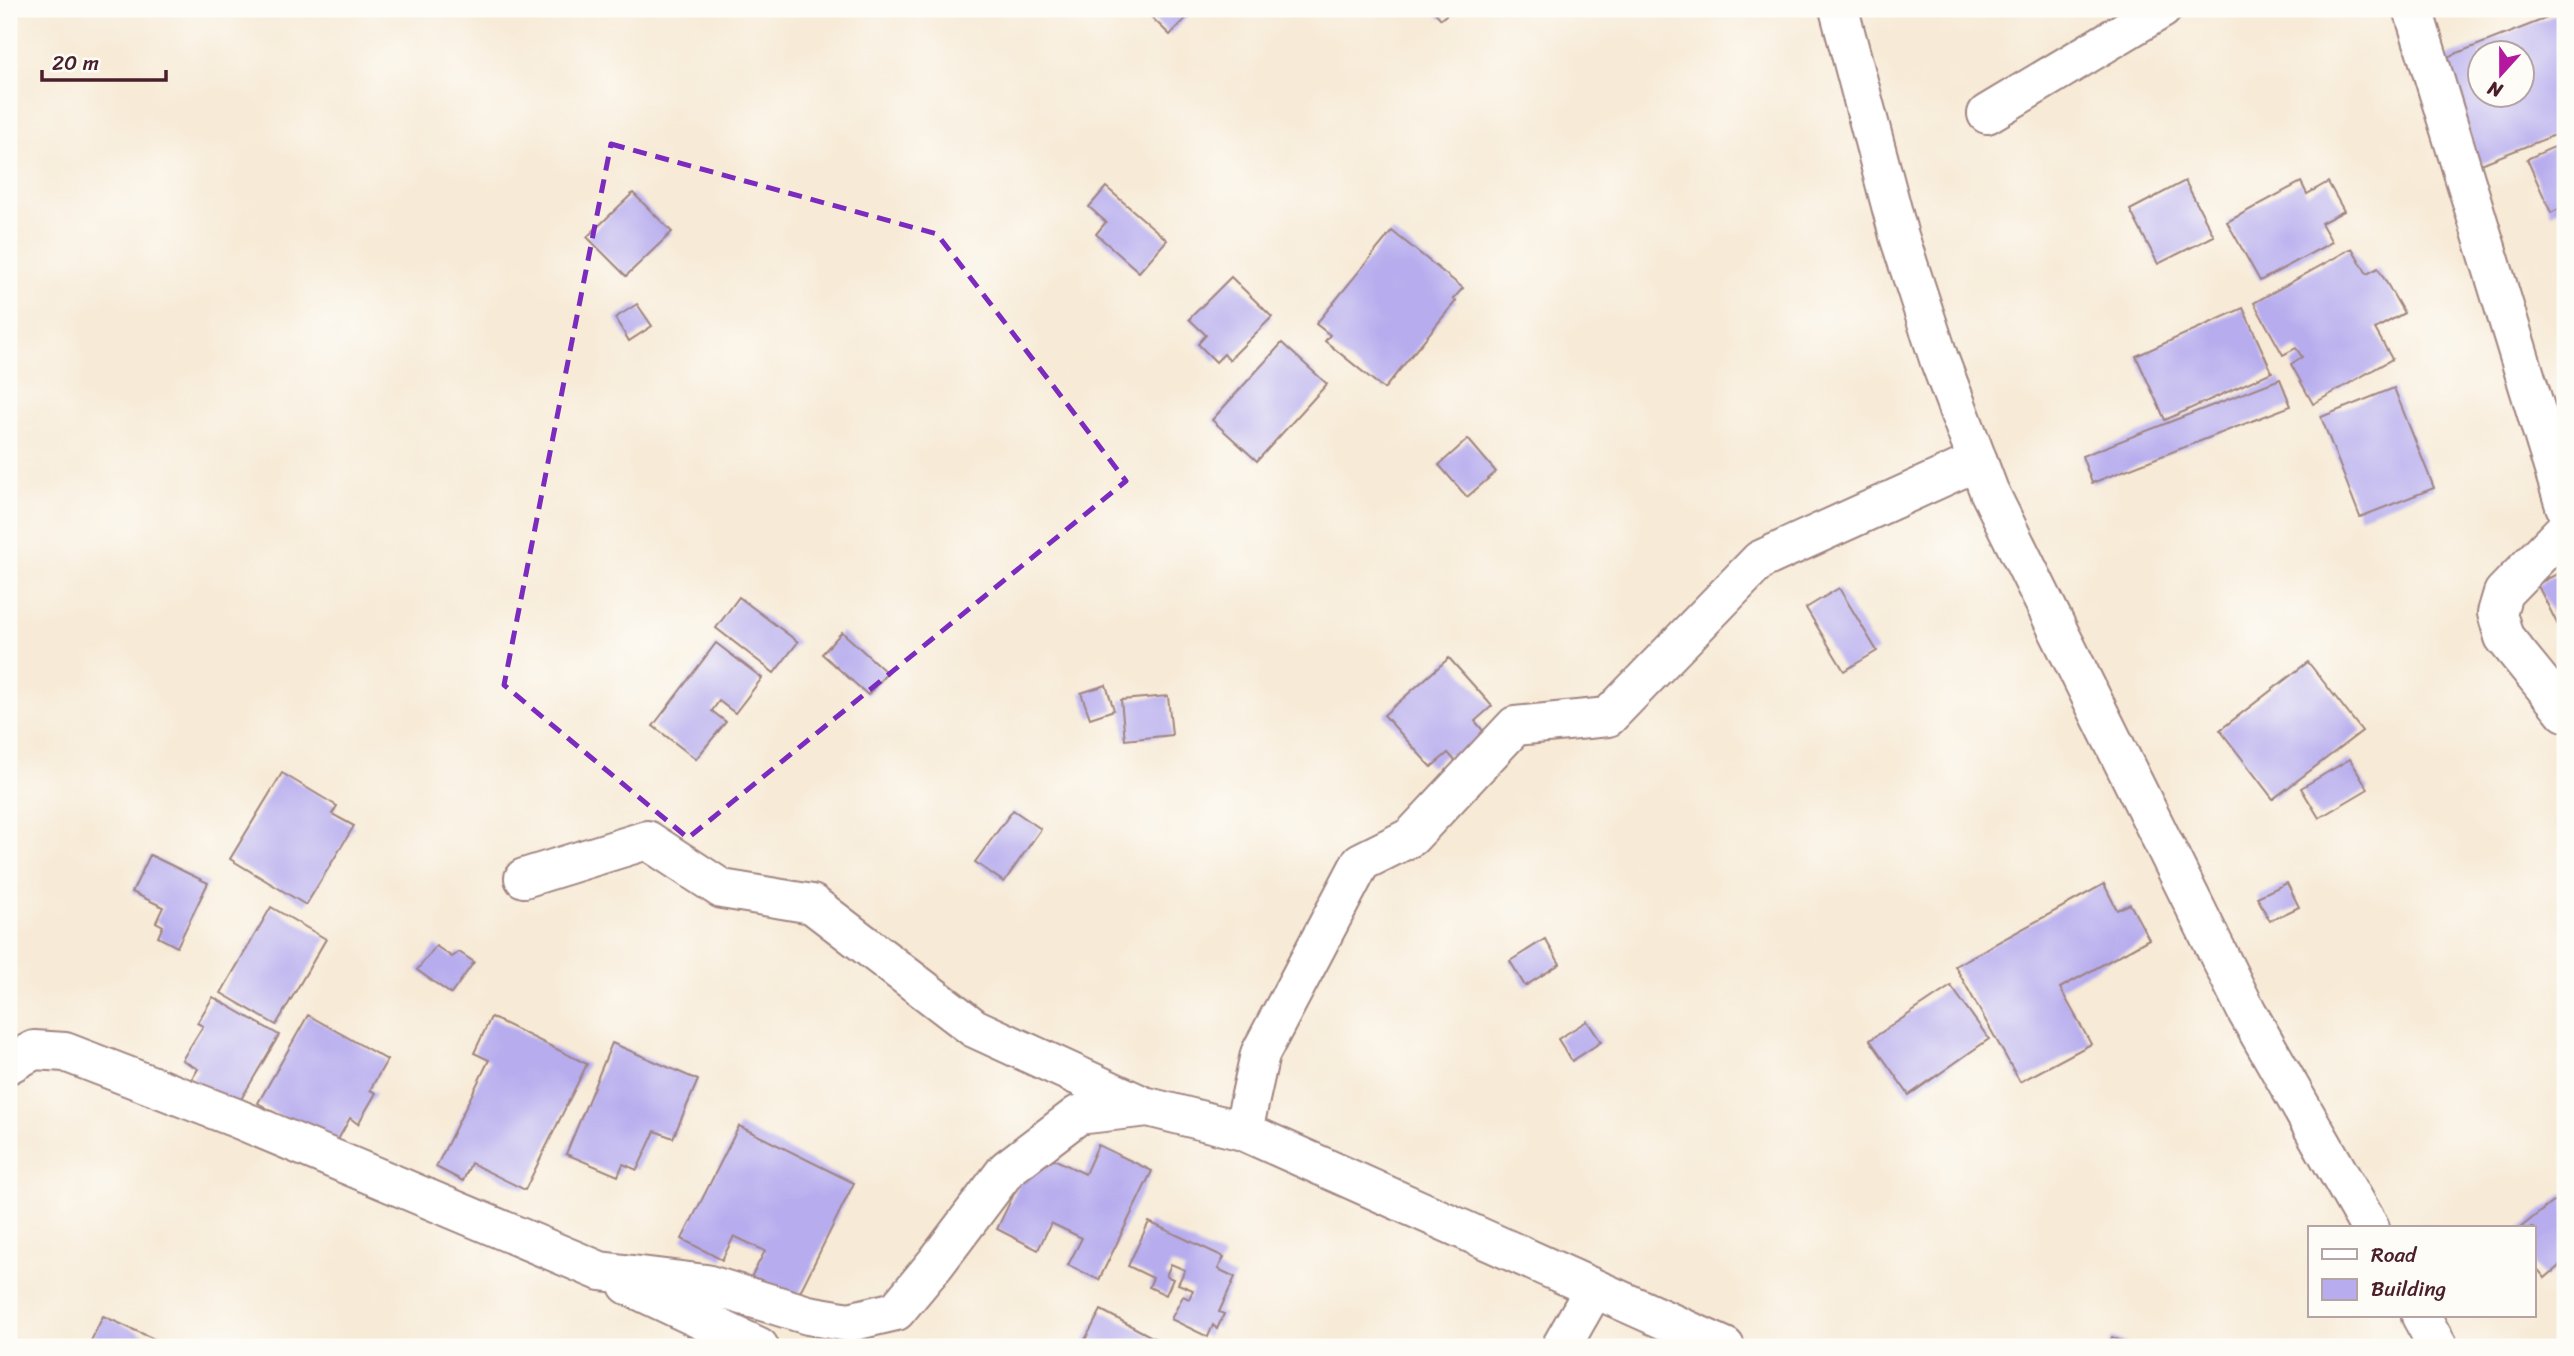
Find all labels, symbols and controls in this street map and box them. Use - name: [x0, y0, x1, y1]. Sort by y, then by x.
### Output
- scale bar: [42, 38, 166, 82]
- north arrow: [2466, 38, 2536, 108]
- text: 20 m: [52, 44, 99, 82]
- text: N: [2482, 71, 2508, 108]
- legend: [2308, 1226, 2536, 1318]
- text: Road: [2371, 1236, 2418, 1274]
- text: Building: [2371, 1270, 2447, 1308]

